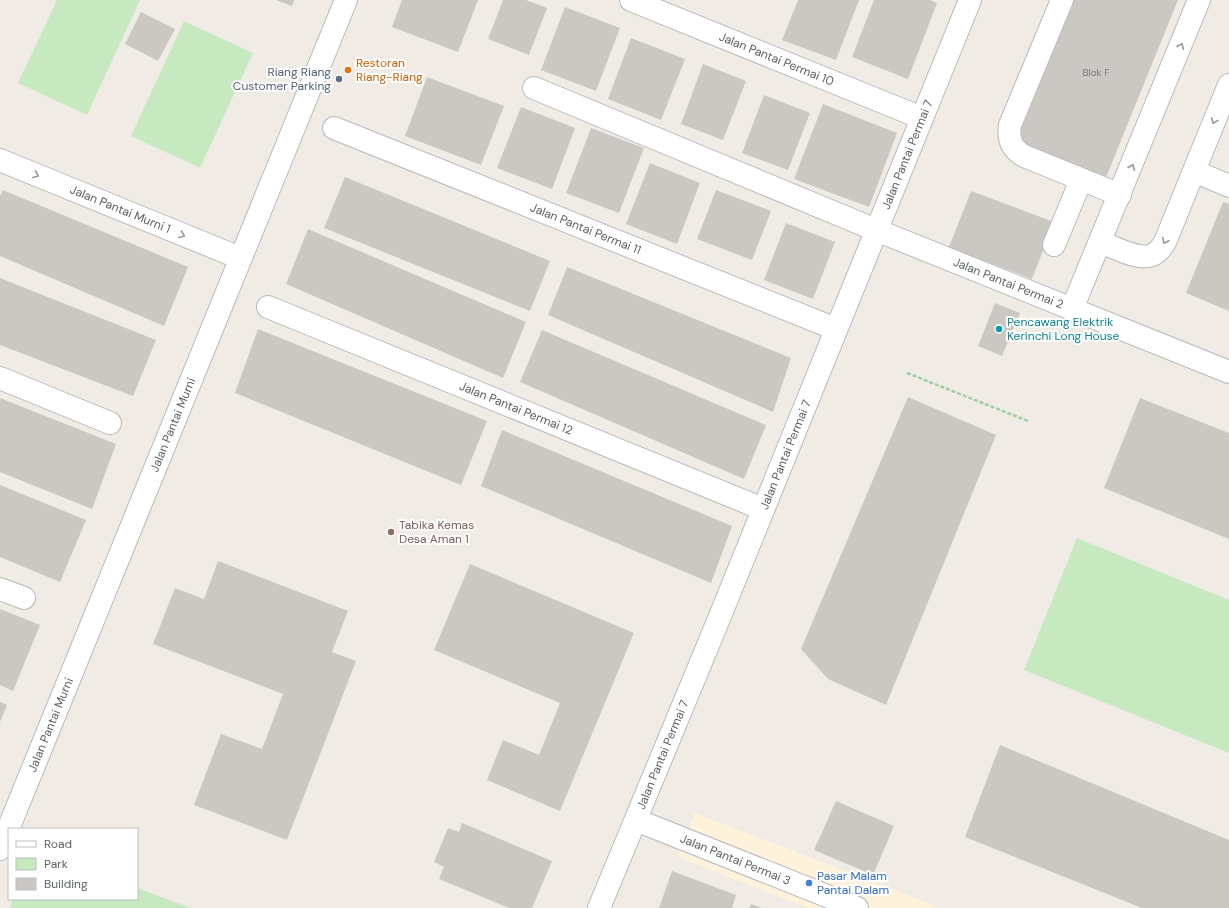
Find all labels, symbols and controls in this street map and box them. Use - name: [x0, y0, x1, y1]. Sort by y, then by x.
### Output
- street label: Jalan Pantai Permai 10: [717, 29, 836, 89]
- one-way arrow: [1176, 43, 1184, 50]
- place label: Restoran Riang-Riang: [356, 55, 423, 85]
- place label: Riang Riang Customer Parking: [233, 64, 331, 94]
- marker: Restoran Riang-Riang: [343, 65, 353, 75]
- house number: Blok F: [1082, 66, 1110, 79]
- marker: Riang Riang Customer Parking: [334, 74, 344, 84]
- street label: Jalan Pantai Permai 7: [878, 97, 937, 212]
- one-way arrow: [1211, 117, 1219, 124]
- one-way arrow: [1127, 163, 1135, 170]
- one-way arrow: [33, 170, 40, 178]
- street label: Jalan Pantai Murni 1: [68, 181, 173, 237]
- street label: Jalan Pantai Permai 11: [528, 199, 643, 258]
- one-way arrow: [179, 230, 186, 238]
- one-way arrow: [1162, 237, 1170, 244]
- street label: Jalan Pantai Permai 2: [951, 254, 1066, 313]
- place label: Pencawang Elektrik Kerinchi Long House: [1007, 314, 1120, 344]
- marker: Pencawang Elektrik Kerinchi Long House: [994, 324, 1004, 334]
- street label: Jalan Pantai Murni: [146, 375, 199, 474]
- street label: Jalan Pantai Permai 12: [457, 378, 575, 439]
- street label: Jalan Pantai Permai 7: [756, 398, 815, 512]
- place label: Tabika Kemas Desa Aman 1: [399, 517, 474, 547]
- marker: Tabika Kemas Desa Aman 1: [386, 527, 396, 537]
- street label: Jalan Pantai Murni: [24, 675, 77, 774]
- street label: Jalan Pantai Permai 7: [633, 698, 692, 812]
- legend: [8, 828, 138, 900]
- street label: Jalan Pantai Permai 3: [678, 830, 793, 889]
- text: Road: [44, 836, 72, 852]
- text: Park: [44, 856, 68, 872]
- place label: Pasar Malam Pantai Dalam: [817, 868, 889, 898]
- text: Building: [44, 876, 88, 892]
- marker: Pasar Malam Pantai Dalam: [804, 878, 814, 888]

